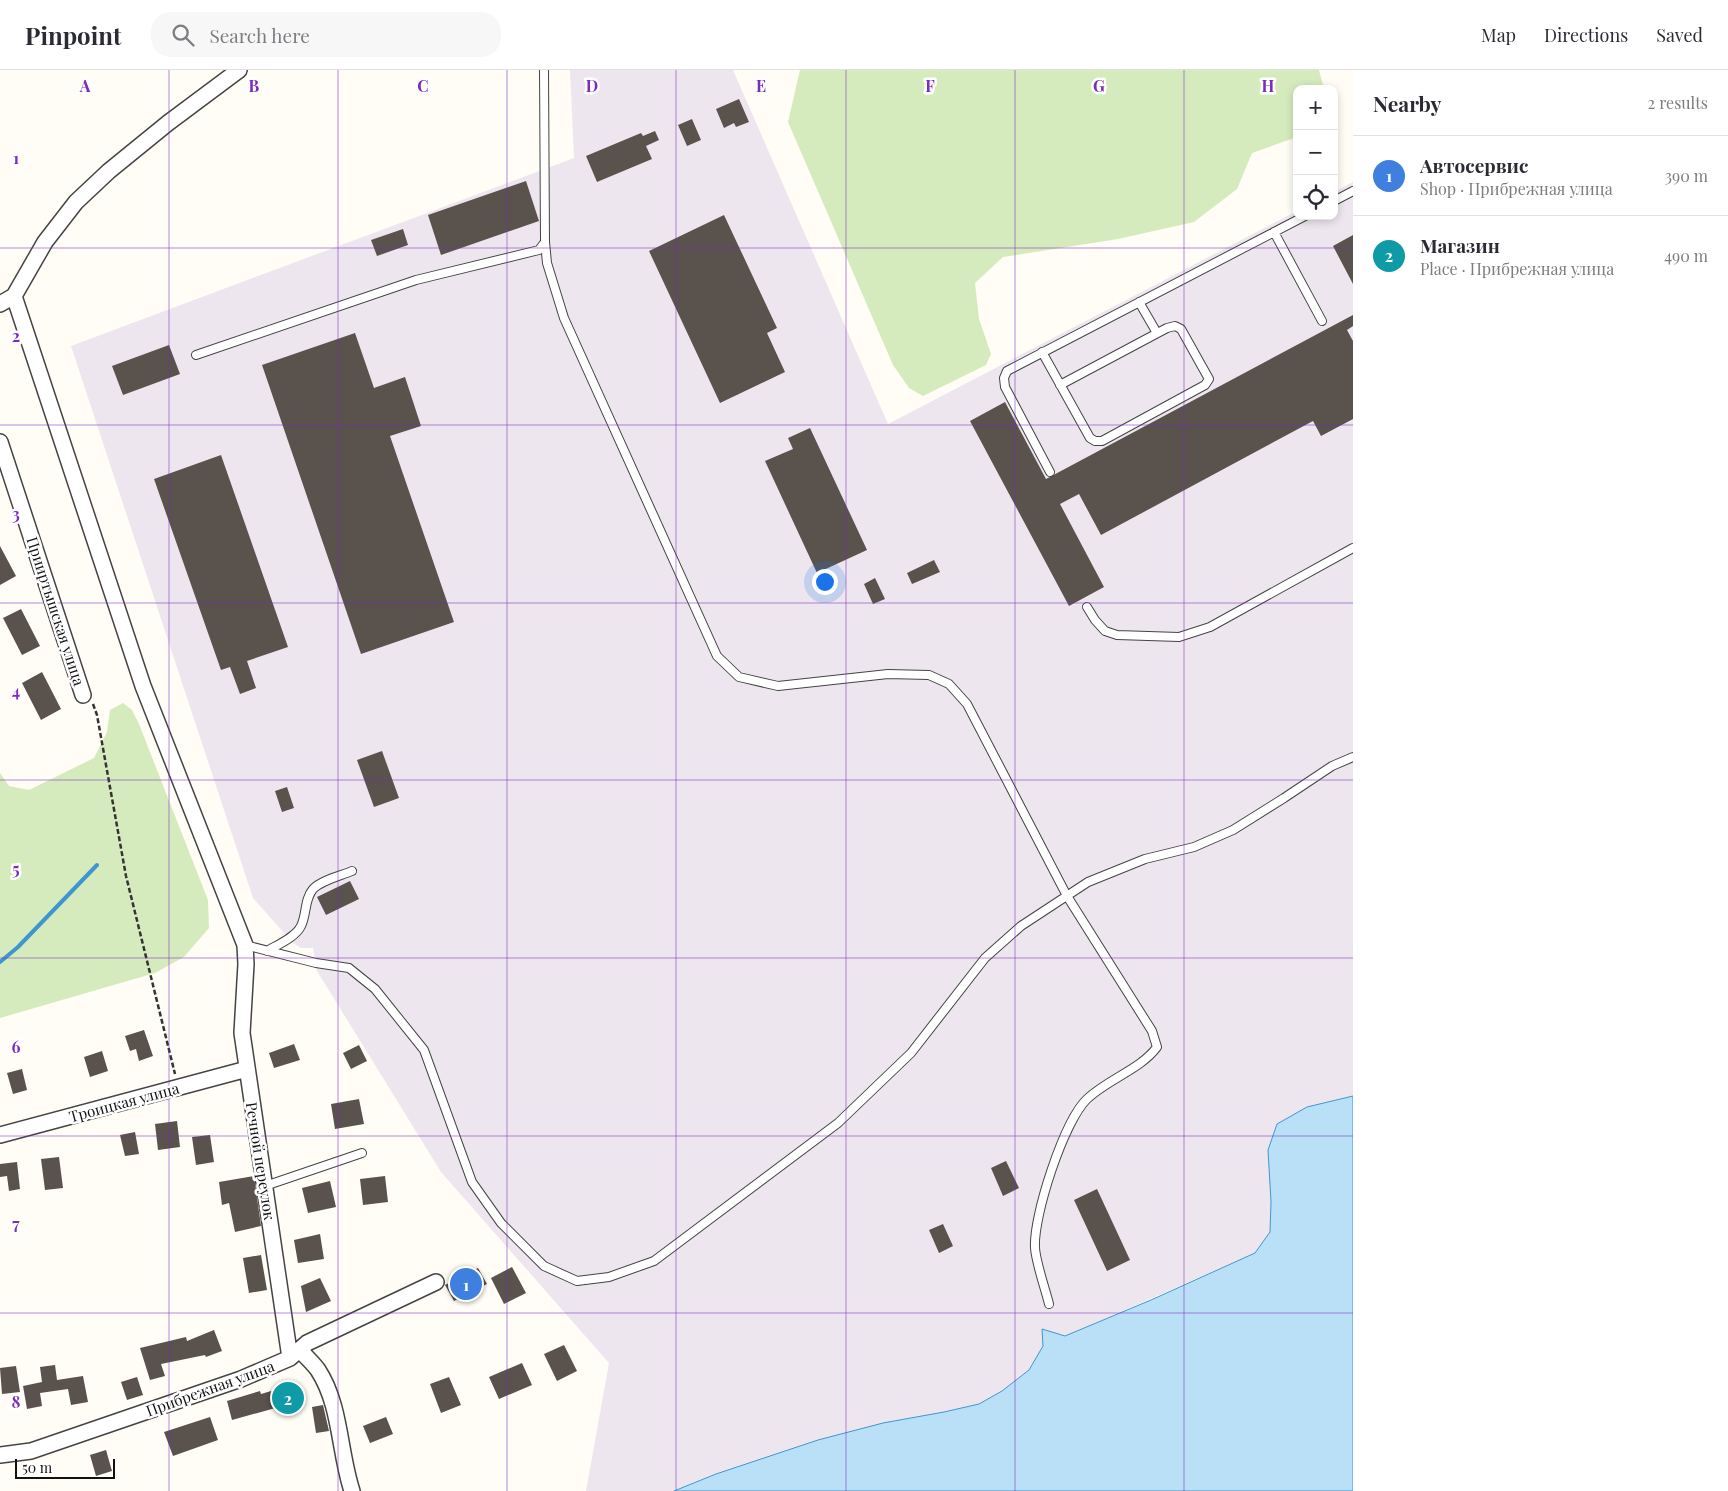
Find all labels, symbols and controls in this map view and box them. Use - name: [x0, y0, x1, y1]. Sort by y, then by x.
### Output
- search box: [151, 12, 501, 57]
- text: Pinpoint: [25, 19, 121, 51]
- icon: search: [169, 21, 197, 49]
- text: Search here: [209, 22, 310, 48]
- text: Map: [1481, 23, 1516, 47]
- text: Directions: [1544, 23, 1628, 47]
- text: Saved: [1656, 23, 1703, 47]
- text: A: [79, 75, 91, 96]
- text: B: [249, 75, 260, 96]
- text: C: [417, 75, 429, 96]
- text: D: [586, 75, 598, 96]
- text: E: [756, 75, 766, 96]
- text: F: [925, 75, 935, 96]
- text: G: [1093, 75, 1105, 96]
- text: H: [1262, 75, 1275, 96]
- map controls: [1293, 85, 1338, 220]
- button: +: [1293, 85, 1338, 130]
- text: Nearby: [1373, 89, 1442, 117]
- text: 2 results: [1648, 92, 1708, 113]
- button: −: [1293, 130, 1338, 175]
- text: 1: [13, 147, 19, 168]
- text: Автосервис: [1420, 152, 1528, 178]
- text: 1: [1386, 165, 1392, 186]
- text: 390 m: [1665, 165, 1708, 186]
- button: locate: [1293, 175, 1338, 220]
- text: Shop · Прибрежная улица: [1420, 178, 1613, 199]
- text: Магазин: [1420, 232, 1500, 258]
- text: 2: [1385, 245, 1393, 266]
- text: 490 m: [1664, 245, 1708, 266]
- text: Place · Прибрежная улица: [1420, 258, 1614, 279]
- text: 2: [12, 325, 20, 346]
- text: 3: [12, 503, 20, 524]
- street label: Прииртышская улица: [22, 534, 90, 688]
- your location: [812, 569, 838, 595]
- text: 4: [12, 680, 20, 701]
- text: 5: [12, 858, 20, 879]
- text: 6: [12, 1036, 21, 1057]
- street label: Троицкая улица: [67, 1078, 182, 1126]
- street label: Речной переулок: [242, 1101, 280, 1222]
- text: 7: [12, 1213, 20, 1234]
- pin: 1: [450, 1265, 482, 1303]
- street label: Прибрежная улица: [143, 1355, 277, 1421]
- pin: 2: [272, 1379, 304, 1417]
- text: 8: [12, 1391, 21, 1412]
- scale bar: [15, 1456, 115, 1479]
- text: 50 m: [22, 1458, 52, 1477]

